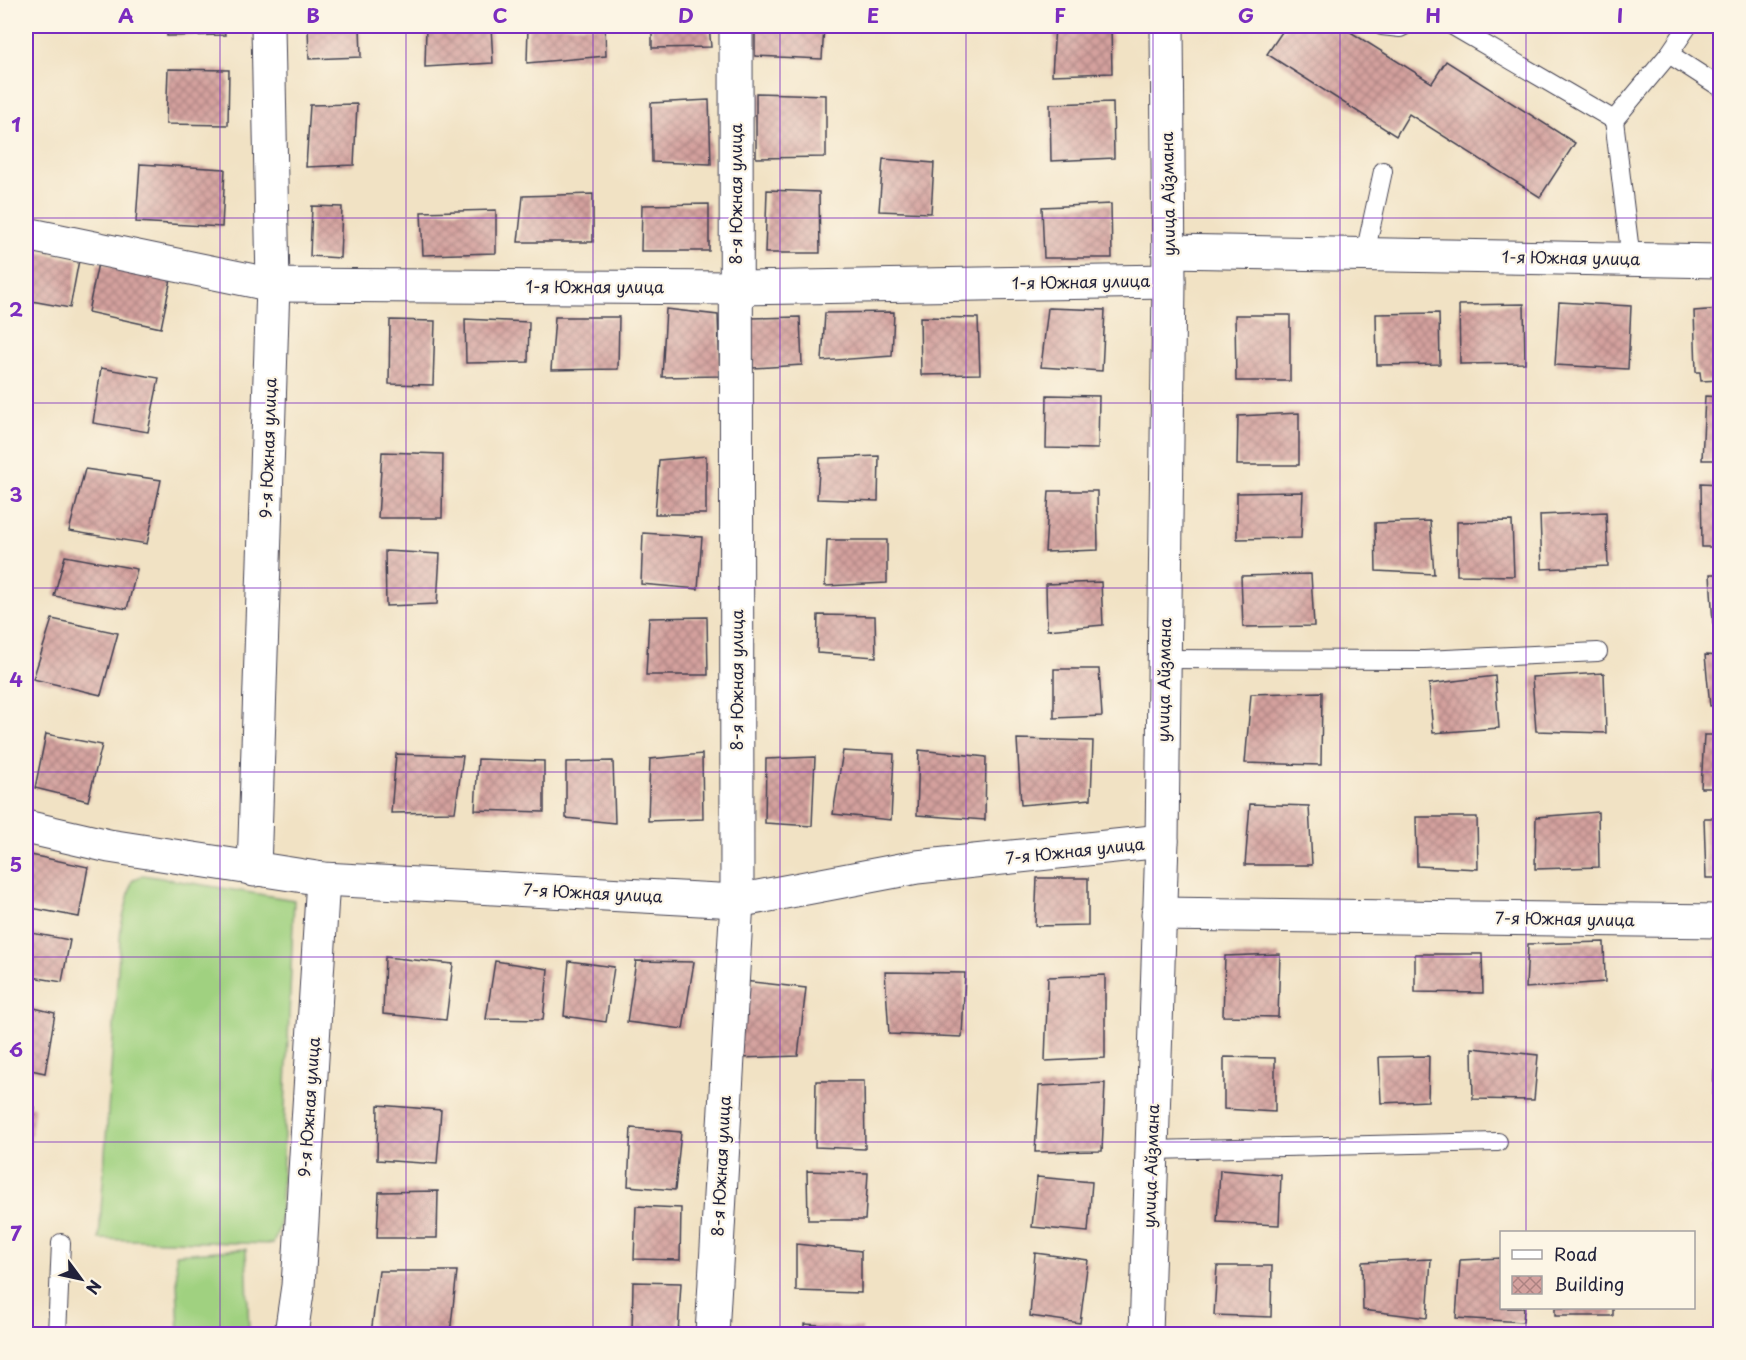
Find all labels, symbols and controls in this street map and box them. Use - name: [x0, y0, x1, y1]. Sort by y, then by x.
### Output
- text: A: [118, 0, 134, 30]
- text: B: [306, 0, 320, 30]
- text: C: [492, 0, 508, 30]
- text: D: [678, 0, 694, 30]
- text: E: [867, 0, 879, 30]
- text: F: [1054, 0, 1066, 30]
- text: G: [1238, 0, 1254, 30]
- text: H: [1425, 0, 1441, 30]
- text: I: [1617, 0, 1623, 30]
- text: 1: [11, 109, 21, 139]
- street label: 8-я Южная улица: [723, 123, 747, 265]
- street label: улица Айзмана: [1154, 132, 1180, 256]
- street label: 1-я Южная улица: [1502, 244, 1640, 270]
- street label: 1-я Южная улица: [1012, 268, 1150, 294]
- street label: 1-я Южная улица: [526, 274, 664, 298]
- text: 2: [9, 294, 23, 324]
- street label: 9-я Южная улица: [253, 377, 281, 519]
- text: 3: [9, 479, 23, 509]
- street label: 8-я Южная улица: [724, 609, 748, 751]
- street label: улица Айзмана: [1150, 618, 1176, 742]
- text: 4: [9, 664, 23, 694]
- street label: 7-я Южная улица: [1004, 831, 1146, 869]
- text: 5: [10, 849, 22, 879]
- street label: 7-я Южная улица: [523, 876, 663, 908]
- street label: 7-я Южная улица: [1495, 905, 1635, 931]
- text: 6: [9, 1034, 23, 1064]
- street label: 9-я Южная улица: [291, 1036, 325, 1178]
- street label: 8-я Южная улица: [704, 1095, 736, 1237]
- street label: улица Айзмана: [1136, 1103, 1164, 1228]
- text: 7: [10, 1218, 22, 1248]
- legend: [1500, 1231, 1695, 1309]
- text: Road: [1554, 1240, 1598, 1267]
- north arrow: [51, 1249, 111, 1309]
- text: Building: [1554, 1270, 1624, 1297]
- text: N: [81, 1276, 108, 1300]

